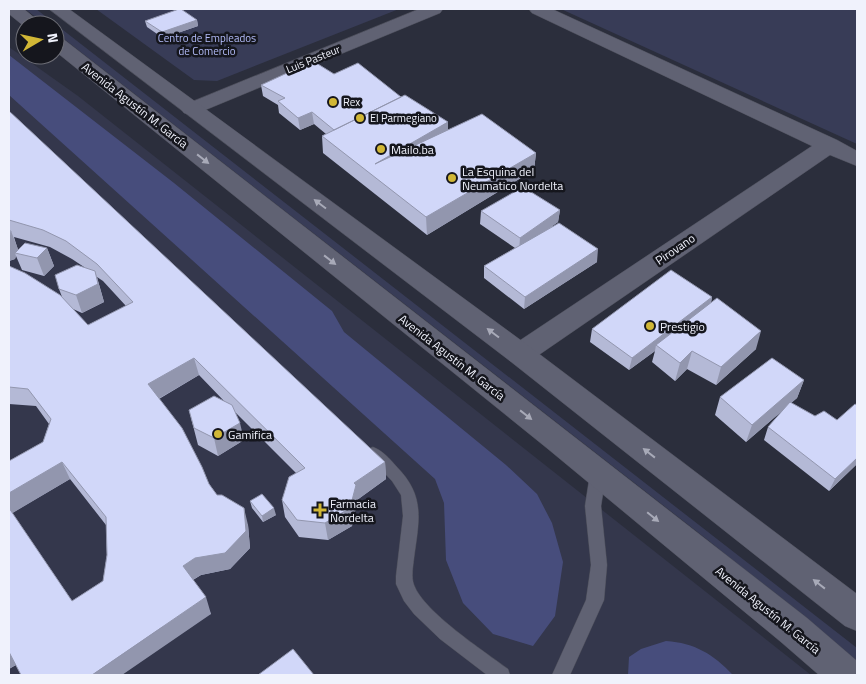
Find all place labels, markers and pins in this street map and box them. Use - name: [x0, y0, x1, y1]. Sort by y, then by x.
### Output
- place label: Rex: [343, 94, 360, 110]
- marker: Rex: [327, 96, 339, 108]
- place label: El Parmegiano: [370, 110, 437, 126]
- marker: El Parmegiano: [354, 112, 366, 124]
- place label: Mailo.ba: [391, 140, 434, 159]
- marker: Mailo.ba: [375, 143, 387, 155]
- place label: La Esquina del Neumatico Nordelta: [462, 162, 563, 195]
- marker: La Esquina del Neumatico Nordelta: [446, 172, 458, 184]
- place label: Prestigio: [660, 317, 705, 336]
- marker: Prestigio: [644, 320, 656, 332]
- place label: Gamifica: [228, 425, 272, 444]
- marker: Gamifica: [212, 428, 224, 440]
- place label: Farmacia Nordelta: [330, 494, 376, 527]
- marker: Farmacia Nordelta: [314, 504, 326, 516]

